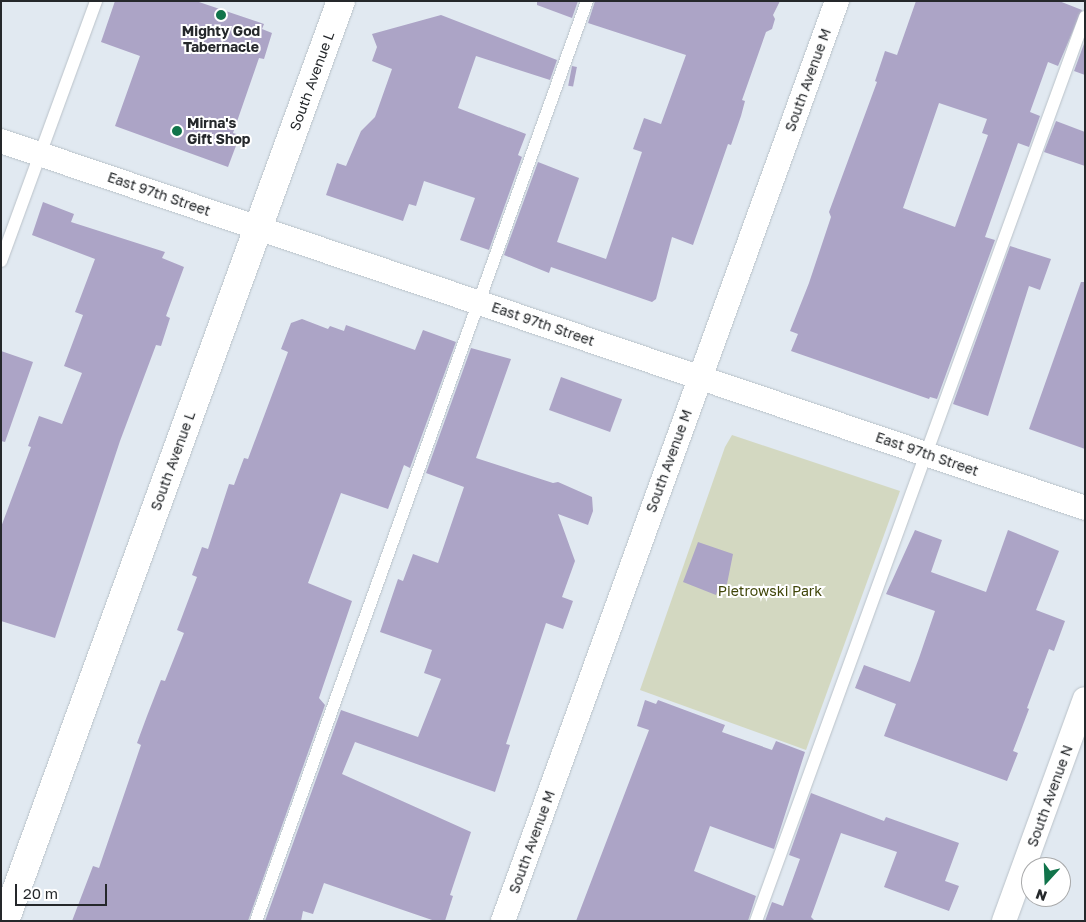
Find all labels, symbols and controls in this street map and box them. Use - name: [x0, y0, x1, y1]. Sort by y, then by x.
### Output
- marker: Mighty God Tabernacle: [215, 9, 227, 21]
- place label: Mighty God Tabernacle: [182, 23, 260, 56]
- street label: South Avenue M: [782, 26, 834, 134]
- street label: South Avenue L: [286, 29, 338, 133]
- place label: Mirna's Gift Shop: [187, 115, 250, 148]
- marker: Mirna's Gift Shop: [171, 125, 183, 137]
- street label: East 97th Street: [105, 168, 213, 220]
- street label: East 97th Street: [489, 298, 597, 350]
- street label: South Avenue M: [643, 407, 695, 515]
- street label: South Avenue L: [147, 409, 199, 513]
- street label: East 97th Street: [873, 428, 981, 480]
- park label: Pietrowski Park: [718, 583, 822, 599]
- street label: South Avenue N: [1024, 743, 1076, 849]
- street label: South Avenue M: [506, 788, 558, 896]
- north arrow: [1021, 857, 1071, 907]
- scale bar: [18, 874, 110, 906]
- text: 20 m: [23, 884, 58, 902]
- text: N: [1033, 886, 1049, 905]

